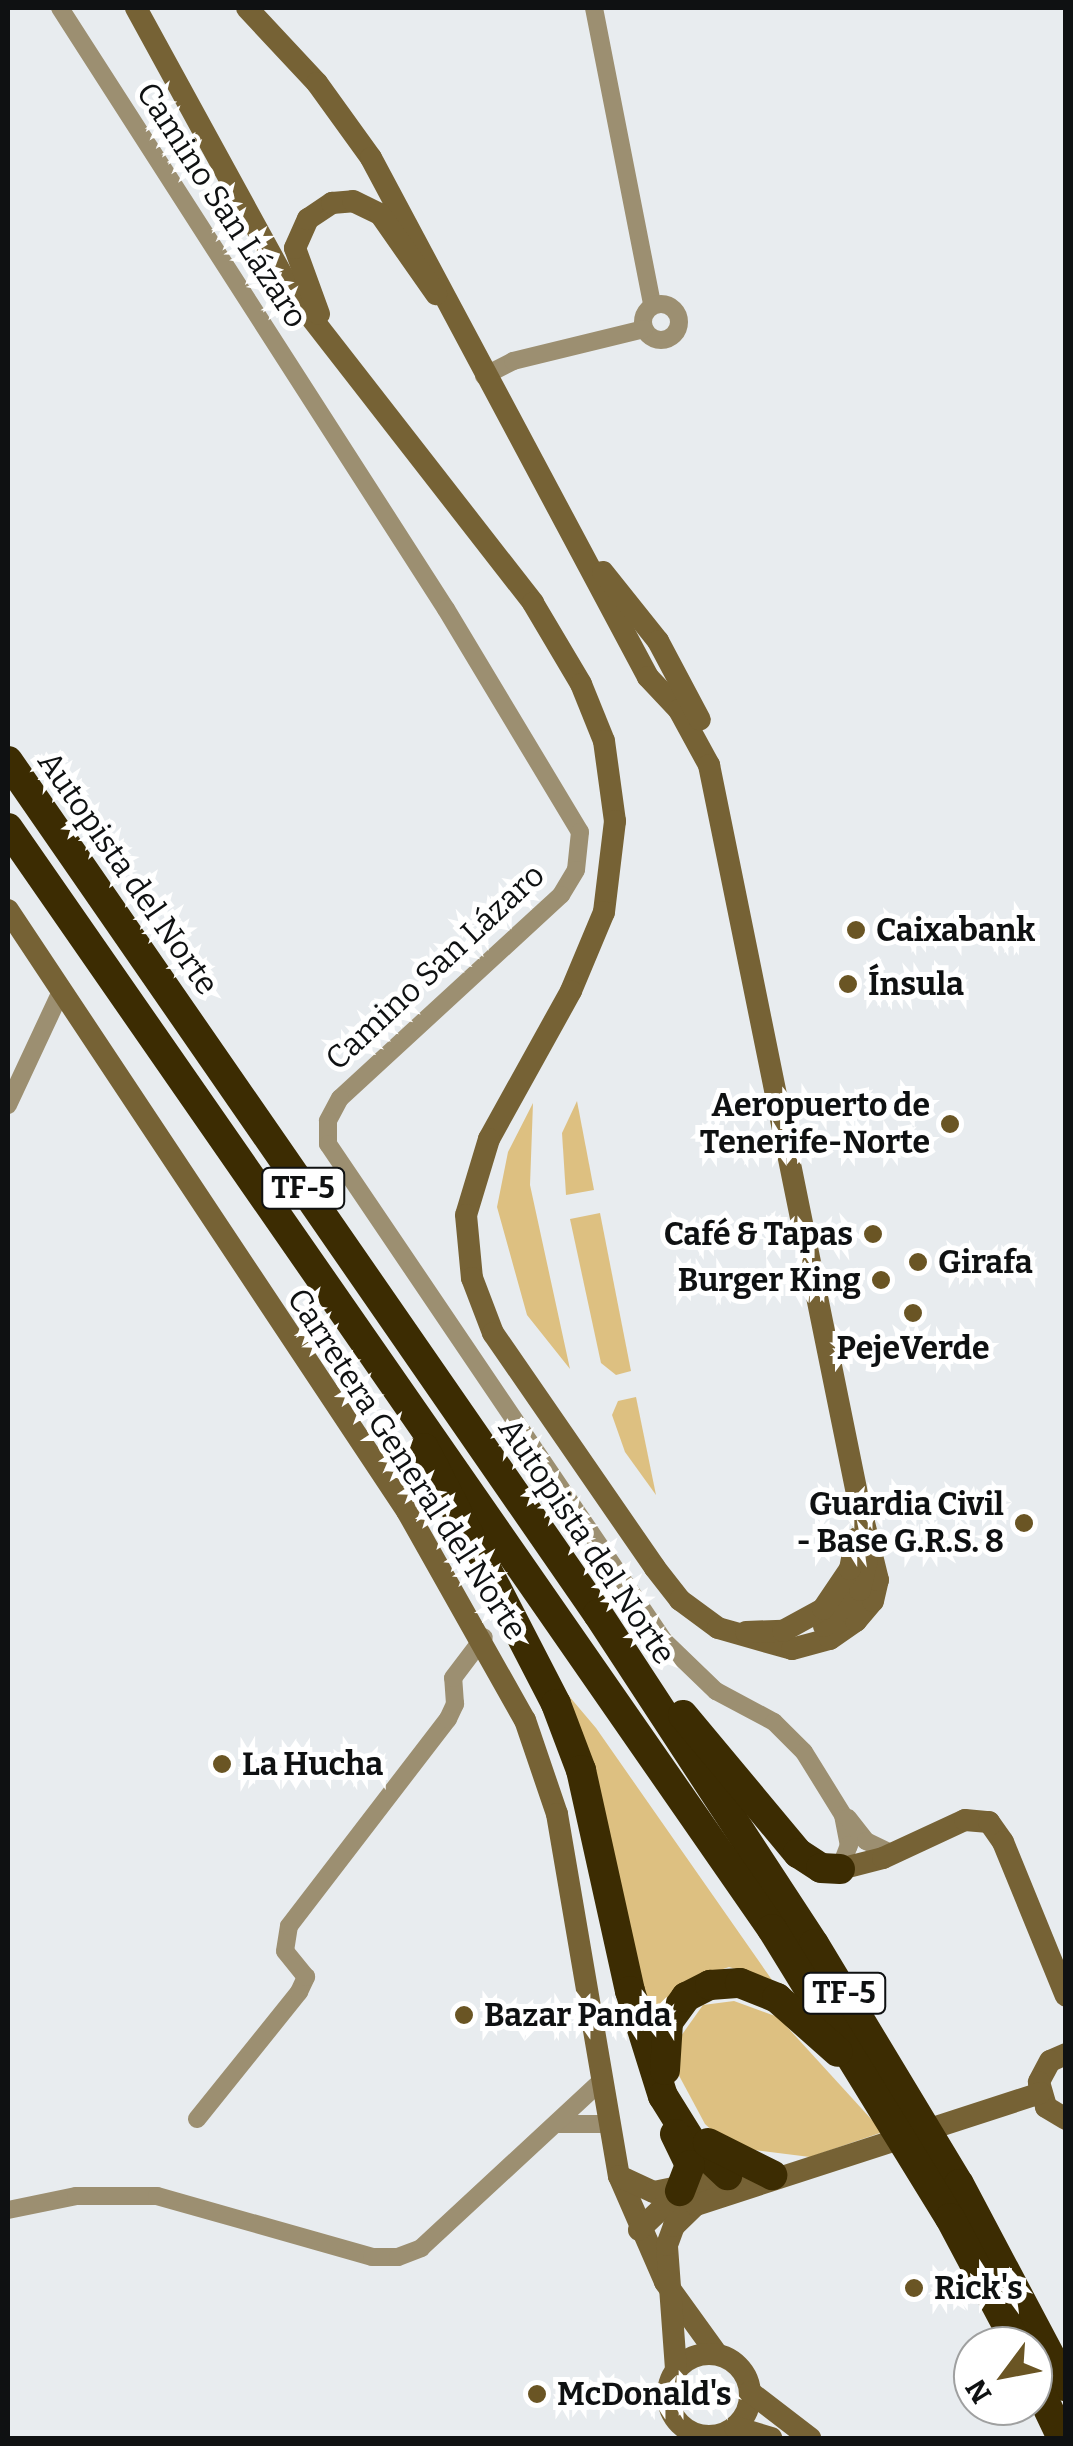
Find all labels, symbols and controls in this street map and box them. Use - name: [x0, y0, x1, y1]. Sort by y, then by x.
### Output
- street label: Camino San Lázaro: [128, 75, 316, 335]
- street label: Autopista del Norte: [30, 744, 226, 1002]
- street label: Camino San Lázaro: [318, 856, 552, 1078]
- place label: Caixabank: [876, 911, 1035, 949]
- marker: Caixabank: [845, 919, 867, 941]
- place label: Ínsula: [868, 965, 964, 1003]
- marker: Ínsula: [837, 973, 859, 995]
- place label: Aeropuerto de Tenerife-Norte: [700, 1087, 930, 1162]
- marker: Aeropuerto de Tenerife-Norte: [939, 1113, 961, 1135]
- road number: TF-5: [260, 1163, 346, 1213]
- place label: Café & Tapas: [664, 1215, 853, 1253]
- marker: Café & Tapas: [862, 1223, 884, 1245]
- place label: Girafa: [938, 1243, 1033, 1281]
- marker: Girafa: [907, 1251, 929, 1273]
- place label: Burger King: [678, 1261, 861, 1299]
- marker: Burger King: [870, 1269, 892, 1291]
- street label: Carretera General del Norte: [279, 1281, 535, 1647]
- marker: PejeVerde: [902, 1302, 924, 1324]
- place label: PejeVerde: [837, 1329, 989, 1367]
- street label: Autopista del Norte: [490, 1411, 684, 1671]
- place label: Guardia Civil - Base G.R.S. 8: [796, 1486, 1004, 1561]
- marker: Guardia Civil - Base G.R.S. 8: [1013, 1512, 1035, 1534]
- place label: La Hucha: [242, 1745, 383, 1783]
- marker: La Hucha: [211, 1753, 233, 1775]
- road number: TF-5: [802, 1968, 886, 2018]
- place label: Bazar Panda: [484, 1996, 672, 2034]
- marker: Bazar Panda: [453, 2004, 475, 2026]
- place label: Rick's: [934, 2269, 1023, 2307]
- marker: Rick's: [903, 2277, 925, 2299]
- north arrow: [953, 2326, 1053, 2426]
- text: N: [959, 2373, 999, 2409]
- place label: McDonald's: [557, 2375, 732, 2413]
- marker: McDonald's: [526, 2383, 548, 2405]

